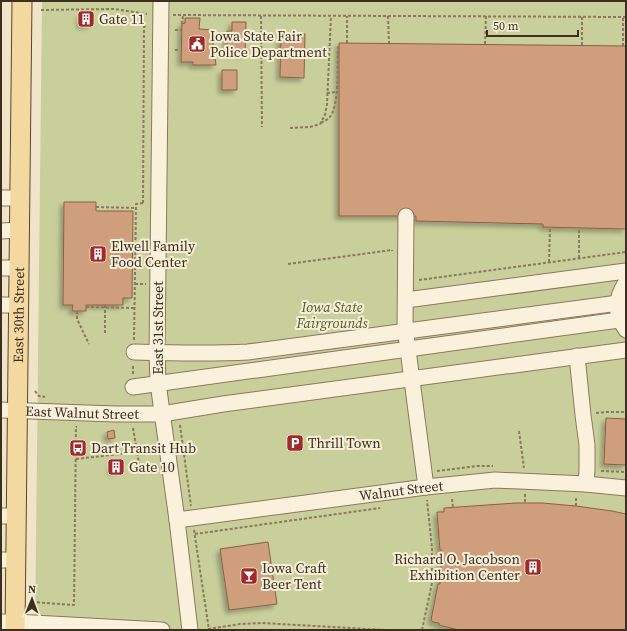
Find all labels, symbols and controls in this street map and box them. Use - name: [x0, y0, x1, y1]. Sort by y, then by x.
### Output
- building icon: Gate 11: [76, 9, 96, 29]
- place label: Gate 11: [99, 9, 145, 29]
- scale bar: [487, 12, 578, 38]
- text: 50 m: [493, 18, 519, 34]
- place label: Iowa State Fair Police Department: [210, 26, 327, 62]
- public building icon: Iowa State Fair Police Department: [187, 34, 207, 54]
- place label: Elwell Family Food Center: [111, 236, 196, 272]
- building icon: Elwell Family Food Center: [88, 244, 108, 264]
- street label: East 30th Street: [8, 266, 29, 363]
- street label: East 31st Street: [148, 281, 168, 375]
- park label: Iowa State Fairgrounds: [295, 297, 369, 333]
- street label: East Walnut Street: [25, 401, 139, 424]
- parking icon: Thrill Town: [285, 433, 305, 453]
- place label: Thrill Town: [308, 433, 381, 453]
- bus stop icon: Dart Transit Hub: [68, 438, 88, 458]
- place label: Dart Transit Hub: [91, 438, 196, 458]
- building icon: Gate 10: [106, 457, 126, 477]
- place label: Gate 10: [129, 457, 175, 477]
- street label: Walnut Street: [358, 475, 444, 506]
- place label: Richard O. Jacobson Exhibition Center: [394, 549, 521, 585]
- building icon: Richard O. Jacobson Exhibition Center: [523, 557, 543, 577]
- place label: Iowa Craft Beer Tent: [262, 558, 326, 594]
- bar icon: Iowa Craft Beer Tent: [239, 566, 259, 586]
- north arrow: [12, 579, 52, 619]
- text: N: [28, 582, 36, 597]

